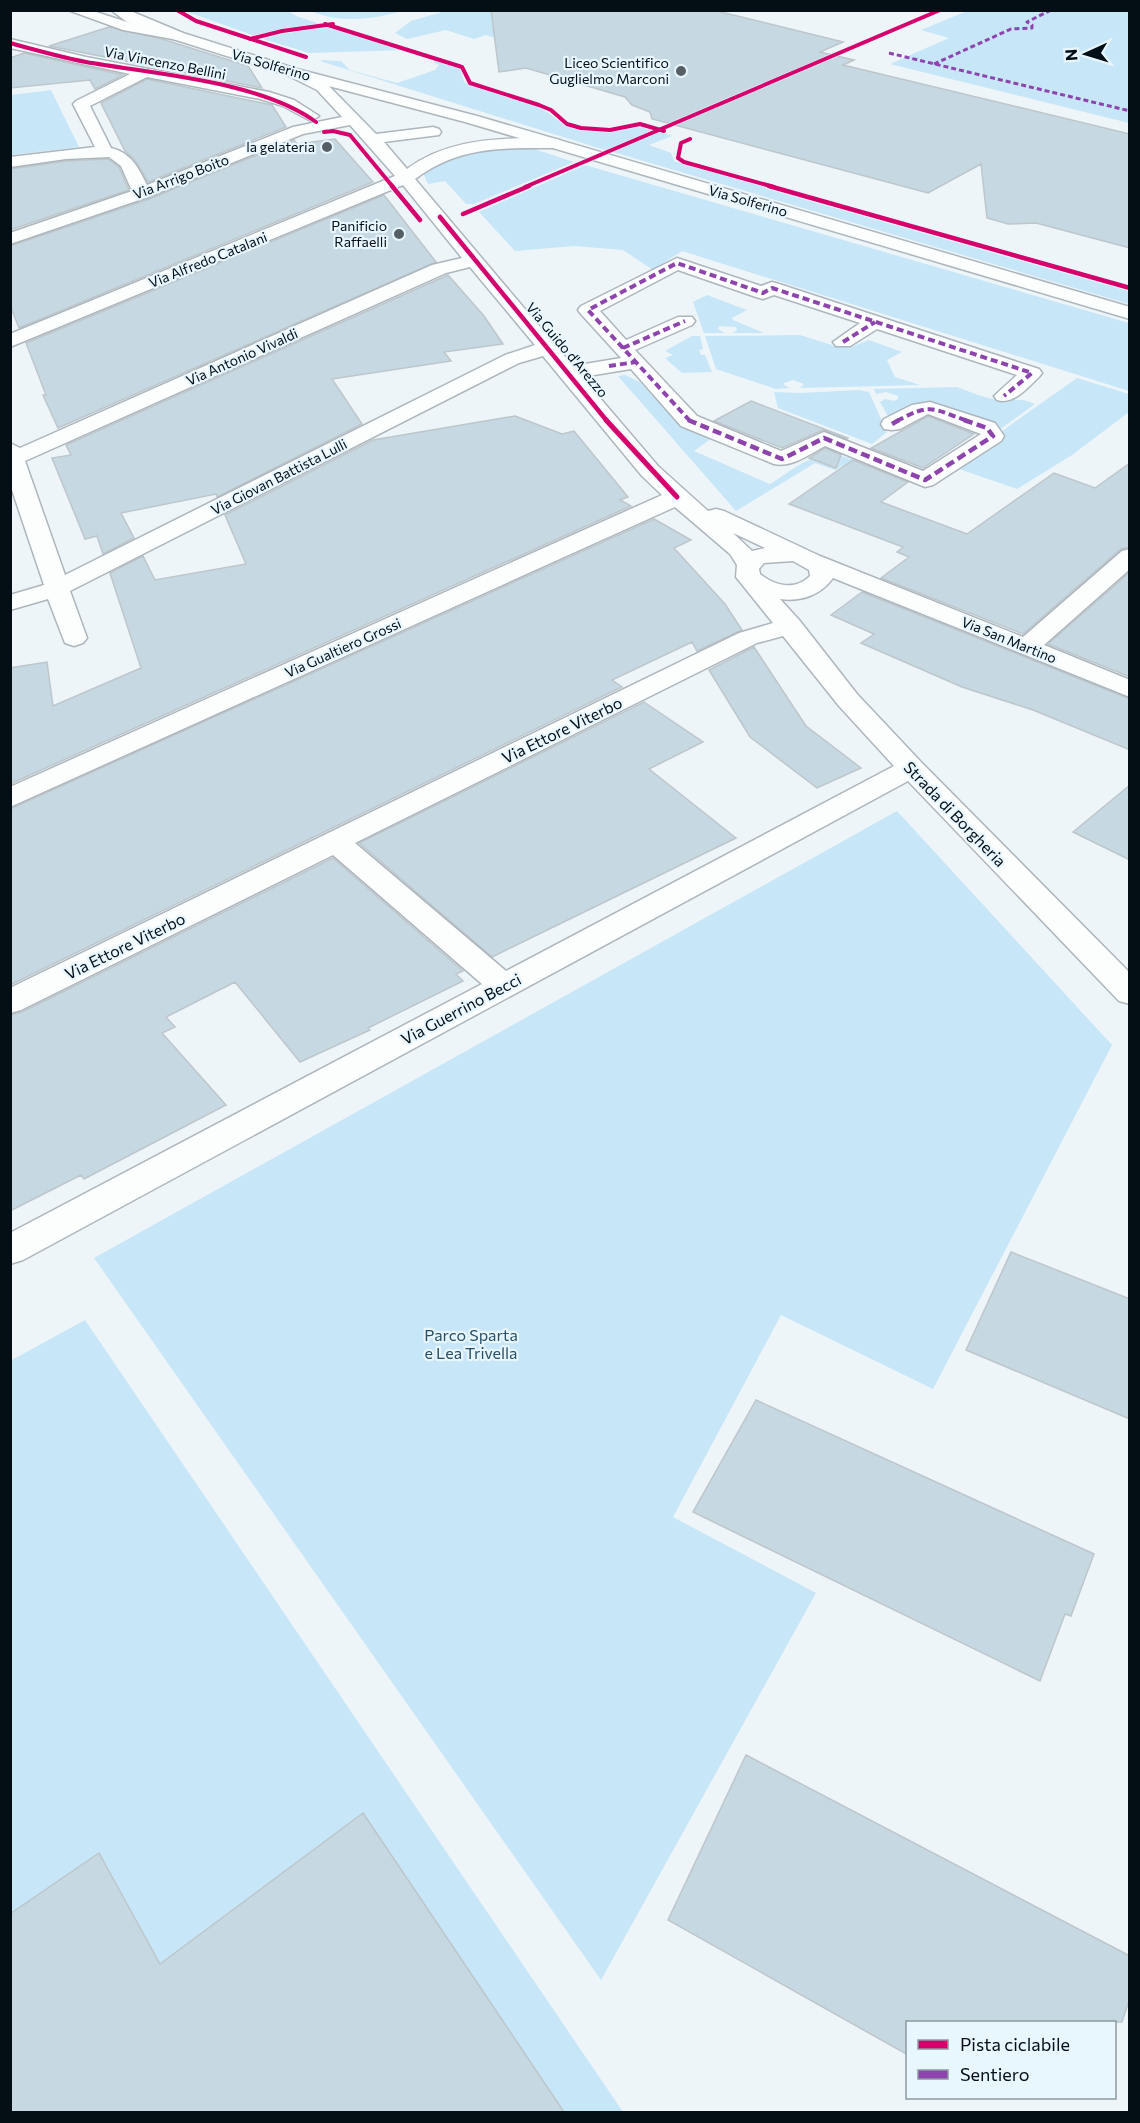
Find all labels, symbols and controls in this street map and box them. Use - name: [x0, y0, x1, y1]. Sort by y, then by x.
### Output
- north arrow: [1056, 24, 1116, 84]
- street label: Via Vincenzo Bellini: [103, 42, 227, 83]
- street label: Via Solferino: [230, 45, 313, 84]
- text: N: [1061, 48, 1080, 62]
- place label: Liceo Scientifico Guglielmo Marconi: [549, 54, 669, 87]
- marker: Liceo Scientifico Guglielmo Marconi: [674, 64, 688, 78]
- place label: la gelateria: [246, 138, 315, 155]
- marker: la gelateria: [320, 140, 334, 154]
- street label: Via Arrigo Boito: [131, 150, 231, 203]
- street label: Via Solferino: [707, 181, 790, 220]
- place label: Panificio Raffaelli: [331, 217, 387, 250]
- marker: Panificio Raffaelli: [392, 227, 406, 241]
- street label: Via Alfredo Catalani: [146, 228, 270, 291]
- street label: Via Guido d'Arezzo: [523, 299, 612, 401]
- street label: Via Antonio Vivaldi: [183, 324, 300, 389]
- street label: Via Giovan Battista Lulli: [208, 435, 350, 518]
- street label: Via San Martino: [959, 613, 1059, 666]
- street label: Via Gualtiero Grossi: [282, 614, 404, 681]
- street label: Via Ettore Viterbo: [499, 692, 625, 767]
- street label: Strada di Borgheria: [900, 757, 1010, 870]
- street label: Via Ettore Viterbo: [62, 908, 188, 983]
- street label: Via Guerrino Becci: [398, 969, 524, 1048]
- park label: Parco Sparta e Lea Trivella: [424, 1325, 518, 1362]
- legend: [906, 2021, 1116, 2099]
- text: Pista ciclabile: [960, 2033, 1070, 2055]
- text: Sentiero: [960, 2063, 1030, 2085]

